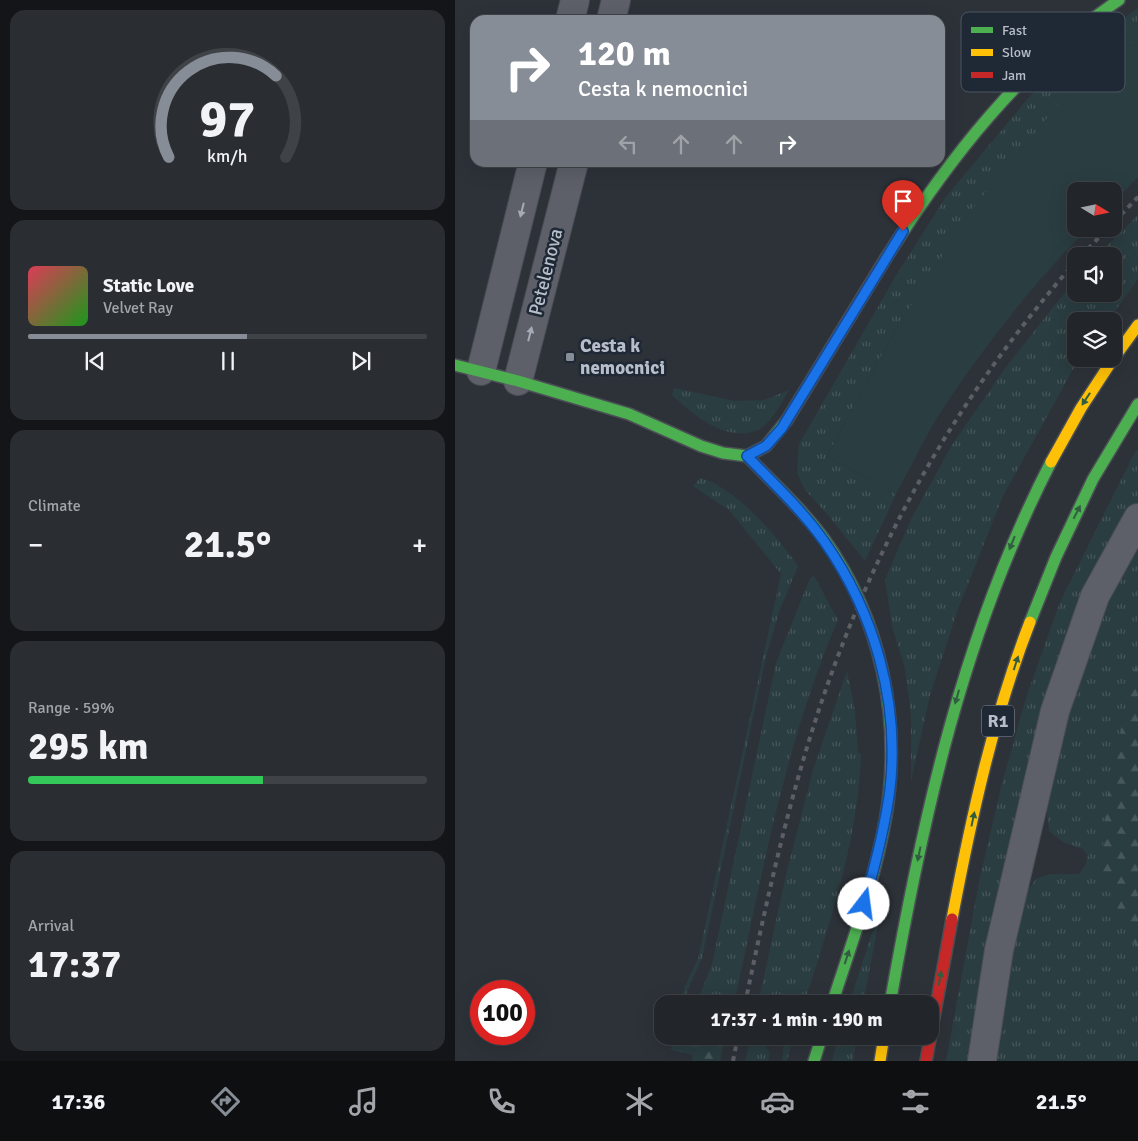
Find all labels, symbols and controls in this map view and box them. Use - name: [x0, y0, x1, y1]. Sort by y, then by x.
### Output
- legend: [961, 12, 1125, 92]
- text: Fast: [1002, 22, 1027, 39]
- text: 120 m: [578, 32, 671, 75]
- icon: right: [495, 35, 560, 100]
- text: Slow: [1002, 44, 1031, 61]
- text: Jam: [1002, 67, 1026, 84]
- text: Cesta k nemocnici: [578, 75, 748, 102]
- text: 97: [199, 87, 256, 151]
- icon: left: [614, 130, 642, 158]
- icon: ahead: [667, 130, 695, 158]
- icon: ahead: [720, 130, 748, 158]
- icon: right: [773, 130, 801, 158]
- text: km/h: [207, 145, 248, 167]
- pin: [882, 180, 924, 231]
- north arrow: [1067, 182, 1123, 238]
- map controls: [1067, 182, 1122, 367]
- icon: arrive: [889, 187, 917, 215]
- one-way arrow: [517, 202, 525, 217]
- street label: Petelenova: [524, 226, 568, 318]
- button: sound: [1067, 247, 1122, 302]
- text: Static Love: [103, 274, 194, 298]
- text: Velvet Ray: [103, 298, 173, 318]
- button: layers: [1067, 312, 1122, 367]
- one-way arrow: [526, 326, 534, 341]
- place label: Cesta k nemocnici: [580, 334, 665, 380]
- icon: previous: [81, 347, 109, 375]
- icon: pause: [214, 347, 242, 375]
- icon: next: [347, 347, 375, 375]
- marker: Cesta k nemocnici: [564, 351, 576, 363]
- one-way arrow: [1082, 393, 1091, 406]
- text: Climate: [28, 496, 81, 516]
- one-way arrow: [1073, 505, 1081, 519]
- text: 21.5°: [184, 521, 271, 568]
- text: −: [28, 528, 43, 562]
- text: +: [412, 528, 427, 562]
- one-way arrow: [1007, 536, 1015, 551]
- one-way arrow: [1012, 655, 1020, 670]
- one-way arrow: [953, 689, 961, 704]
- text: Range · 59%: [28, 698, 114, 718]
- road number: R1: [982, 706, 1014, 736]
- text: 295 km: [28, 723, 149, 770]
- one-way arrow: [969, 812, 977, 827]
- one-way arrow: [915, 847, 923, 862]
- position arrow: [837, 877, 889, 929]
- text: Arrival: [28, 916, 74, 936]
- text: 17:37: [28, 941, 121, 988]
- one-way arrow: [844, 950, 852, 965]
- one-way arrow: [937, 970, 945, 986]
- speed limit sign: 100: [470, 980, 535, 1045]
- text: 17:37 · 1 min · 190 m: [710, 1008, 883, 1032]
- icon: directions: [208, 1084, 243, 1119]
- icon: music: [346, 1084, 381, 1119]
- icon: phone: [484, 1084, 519, 1119]
- icon: climate: [622, 1084, 657, 1119]
- icon: car: [760, 1084, 795, 1119]
- icon: filters: [898, 1084, 933, 1119]
- text: 17:36: [51, 1088, 105, 1115]
- text: 21.5°: [1036, 1088, 1087, 1115]

